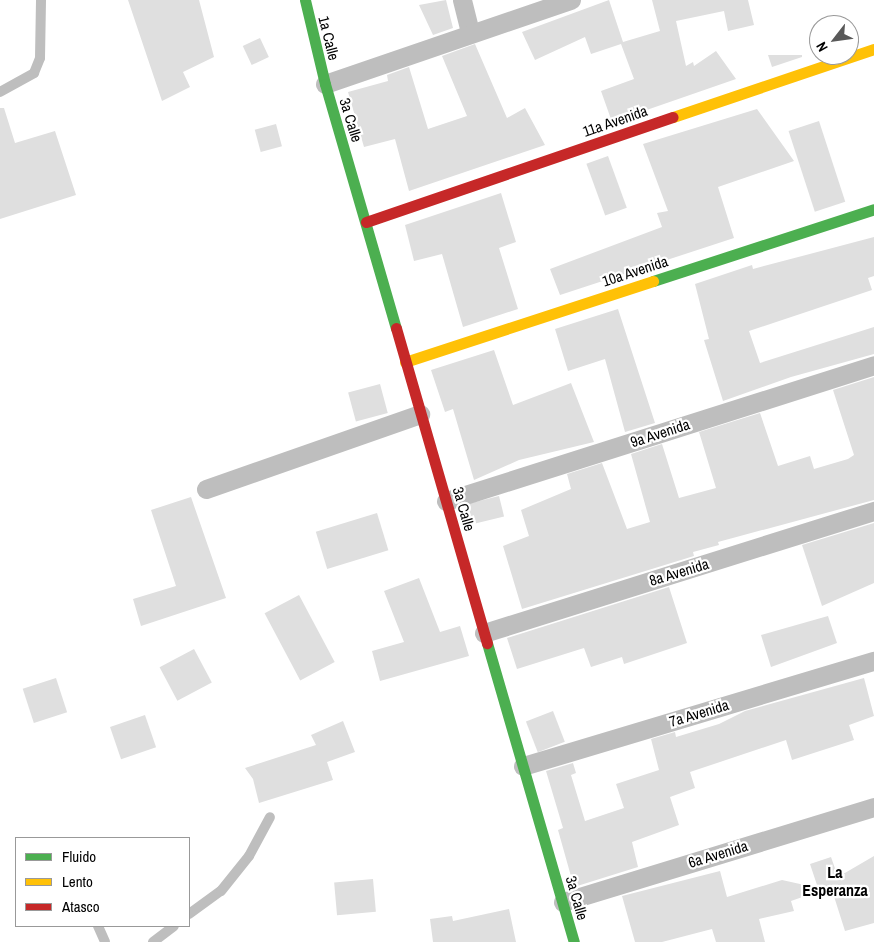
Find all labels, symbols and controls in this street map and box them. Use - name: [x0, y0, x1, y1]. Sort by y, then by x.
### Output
- street label: 1a Calle: [315, 14, 343, 62]
- north arrow: [809, 15, 859, 65]
- text: N: [812, 39, 832, 55]
- street label: 3a Calle: [336, 96, 366, 144]
- street label: 11a Avenida: [580, 101, 650, 141]
- street label: 10a Avenida: [599, 252, 671, 290]
- street label: 9a Avenida: [628, 415, 692, 451]
- street label: 3a Calle: [449, 485, 479, 533]
- street label: 8a Avenida: [647, 554, 711, 590]
- street label: 7a Avenida: [667, 695, 731, 731]
- street label: 6a Avenida: [686, 836, 750, 872]
- legend: [15, 837, 190, 927]
- text: Fluido: [62, 846, 96, 867]
- district label: La Esperanza: [802, 862, 868, 900]
- text: Lento: [62, 871, 93, 892]
- street label: 3a Calle: [562, 874, 592, 922]
- text: Atasco: [62, 896, 100, 917]

